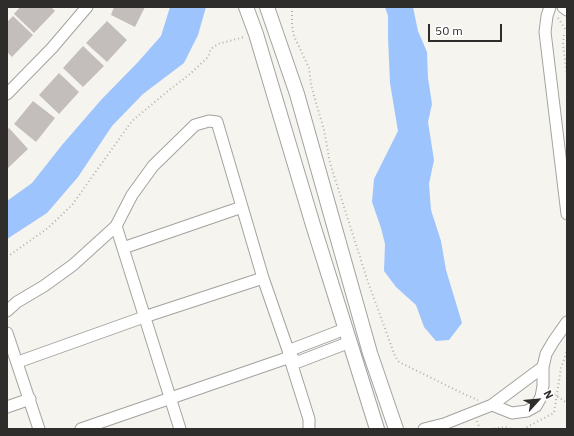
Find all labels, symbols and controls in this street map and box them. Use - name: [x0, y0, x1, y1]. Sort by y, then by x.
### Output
- scale bar: [430, 16, 504, 42]
- text: 50 m: [435, 23, 463, 38]
- north arrow: [518, 380, 558, 420]
- text: N: [541, 388, 557, 401]

